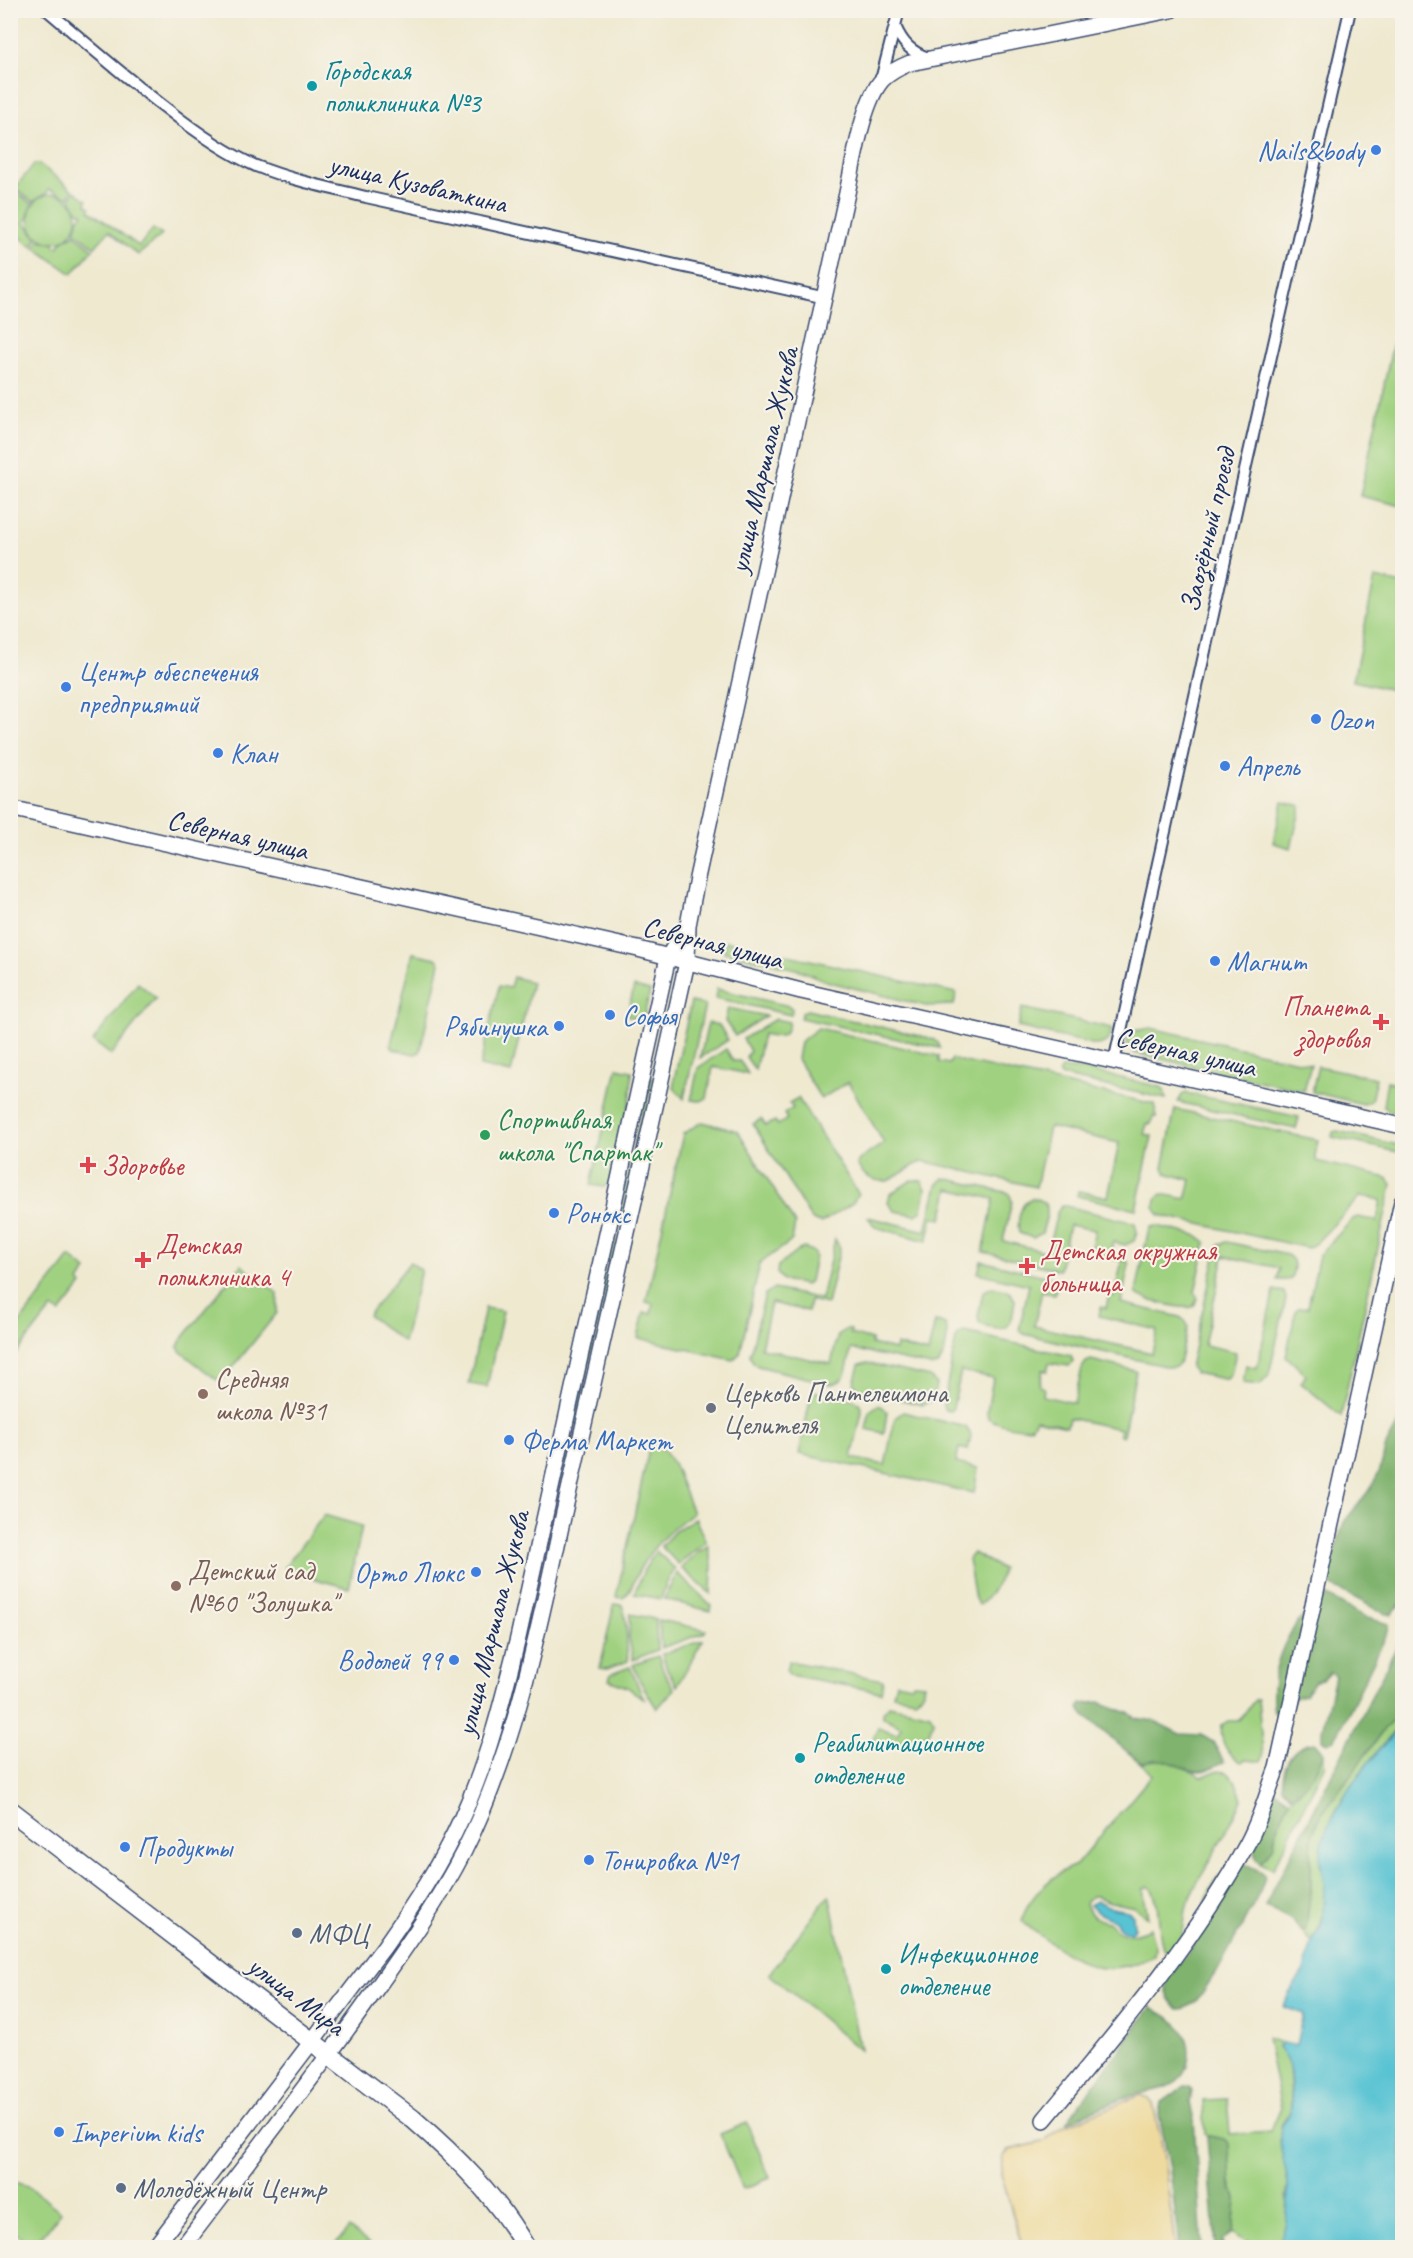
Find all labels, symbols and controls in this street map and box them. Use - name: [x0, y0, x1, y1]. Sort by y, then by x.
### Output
- place label: Городская поликлиника №3: [324, 53, 483, 120]
- marker: Городская поликлиника №3: [305, 79, 319, 93]
- place label: Nails&body: [1257, 133, 1366, 168]
- marker: Nails&body: [1369, 143, 1383, 157]
- street label: улица Кузоваткина: [324, 146, 512, 221]
- street label: улица Маршала Жукова: [720, 341, 807, 578]
- street label: Заозёрный проезд: [1172, 442, 1245, 616]
- place label: Центр обеспечения предприятий: [78, 654, 259, 721]
- marker: Центр обеспечения предприятий: [59, 680, 73, 694]
- place label: Ozon: [1328, 702, 1374, 737]
- marker: Ozon: [1309, 712, 1323, 726]
- place label: Клан: [230, 736, 279, 771]
- marker: Клан: [211, 746, 225, 760]
- place label: Апрель: [1237, 749, 1301, 784]
- marker: Апрель: [1218, 759, 1232, 773]
- street label: Северная улица: [164, 801, 313, 868]
- street label: Северная улица: [639, 908, 788, 977]
- place label: Магнит: [1227, 944, 1308, 979]
- marker: Магнит: [1208, 954, 1222, 968]
- place label: Планета здоровья: [1282, 989, 1372, 1057]
- place label: Софья: [622, 998, 679, 1033]
- marker: Софья: [603, 1008, 617, 1022]
- place label: Рябинушка: [444, 1009, 549, 1044]
- marker: Планета здоровья: [1374, 1015, 1388, 1029]
- street label: Северная улица: [1112, 1018, 1261, 1085]
- marker: Рябинушка: [552, 1019, 566, 1033]
- place label: Спортивная школа "Спартак": [497, 1102, 663, 1169]
- marker: Спортивная школа "Спартак": [478, 1128, 492, 1142]
- place label: Здоровье: [101, 1148, 185, 1183]
- marker: Здоровье: [79, 1156, 97, 1174]
- place label: Ронокс: [566, 1196, 632, 1231]
- marker: Ронокс: [547, 1206, 561, 1220]
- place label: Детская поликлиника 4: [156, 1227, 292, 1294]
- place label: Детская окружная больница: [1040, 1233, 1217, 1300]
- marker: Детская поликлиника 4: [134, 1251, 152, 1269]
- marker: Детская окружная больница: [1018, 1257, 1036, 1275]
- place label: Средняя школа №31: [215, 1361, 328, 1428]
- place label: Церковь Пантелеимона Целителя: [723, 1375, 949, 1442]
- marker: Средняя школа №31: [196, 1387, 210, 1401]
- marker: Церковь Пантелеимона Целителя: [704, 1401, 718, 1415]
- place label: Ферма Маркет: [521, 1423, 674, 1458]
- marker: Ферма Маркет: [502, 1433, 516, 1447]
- street label: улица Маршала Жукова: [447, 1505, 538, 1741]
- place label: Детский сад №60 "Золушка": [188, 1553, 342, 1620]
- place label: Орто Люкс: [354, 1555, 466, 1590]
- marker: Орто Люкс: [469, 1565, 483, 1579]
- marker: Детский сад №60 "Золушка": [169, 1579, 183, 1593]
- place label: Водолей 99: [338, 1643, 444, 1678]
- marker: Водолей 99: [447, 1653, 461, 1667]
- place label: Реабилитационное отделение: [812, 1725, 985, 1792]
- marker: Реабилитационное отделение: [793, 1751, 807, 1765]
- place label: Продукты: [137, 1830, 234, 1865]
- marker: Продукты: [118, 1840, 132, 1854]
- place label: Тонировка №1: [601, 1843, 740, 1878]
- marker: Тонировка №1: [582, 1853, 596, 1867]
- place label: МФЦ: [309, 1916, 371, 1951]
- marker: МФЦ: [290, 1926, 304, 1940]
- place label: Инфекционное отделение: [898, 1936, 1039, 2003]
- street label: улица Мира: [240, 1946, 354, 2044]
- marker: Инфекционное отделение: [879, 1962, 893, 1976]
- place label: Imperium kids: [71, 2115, 204, 2150]
- marker: Imperium kids: [52, 2125, 66, 2139]
- place label: Молодёжный Центр: [133, 2171, 328, 2206]
- marker: Молодёжный Центр: [114, 2181, 128, 2195]

